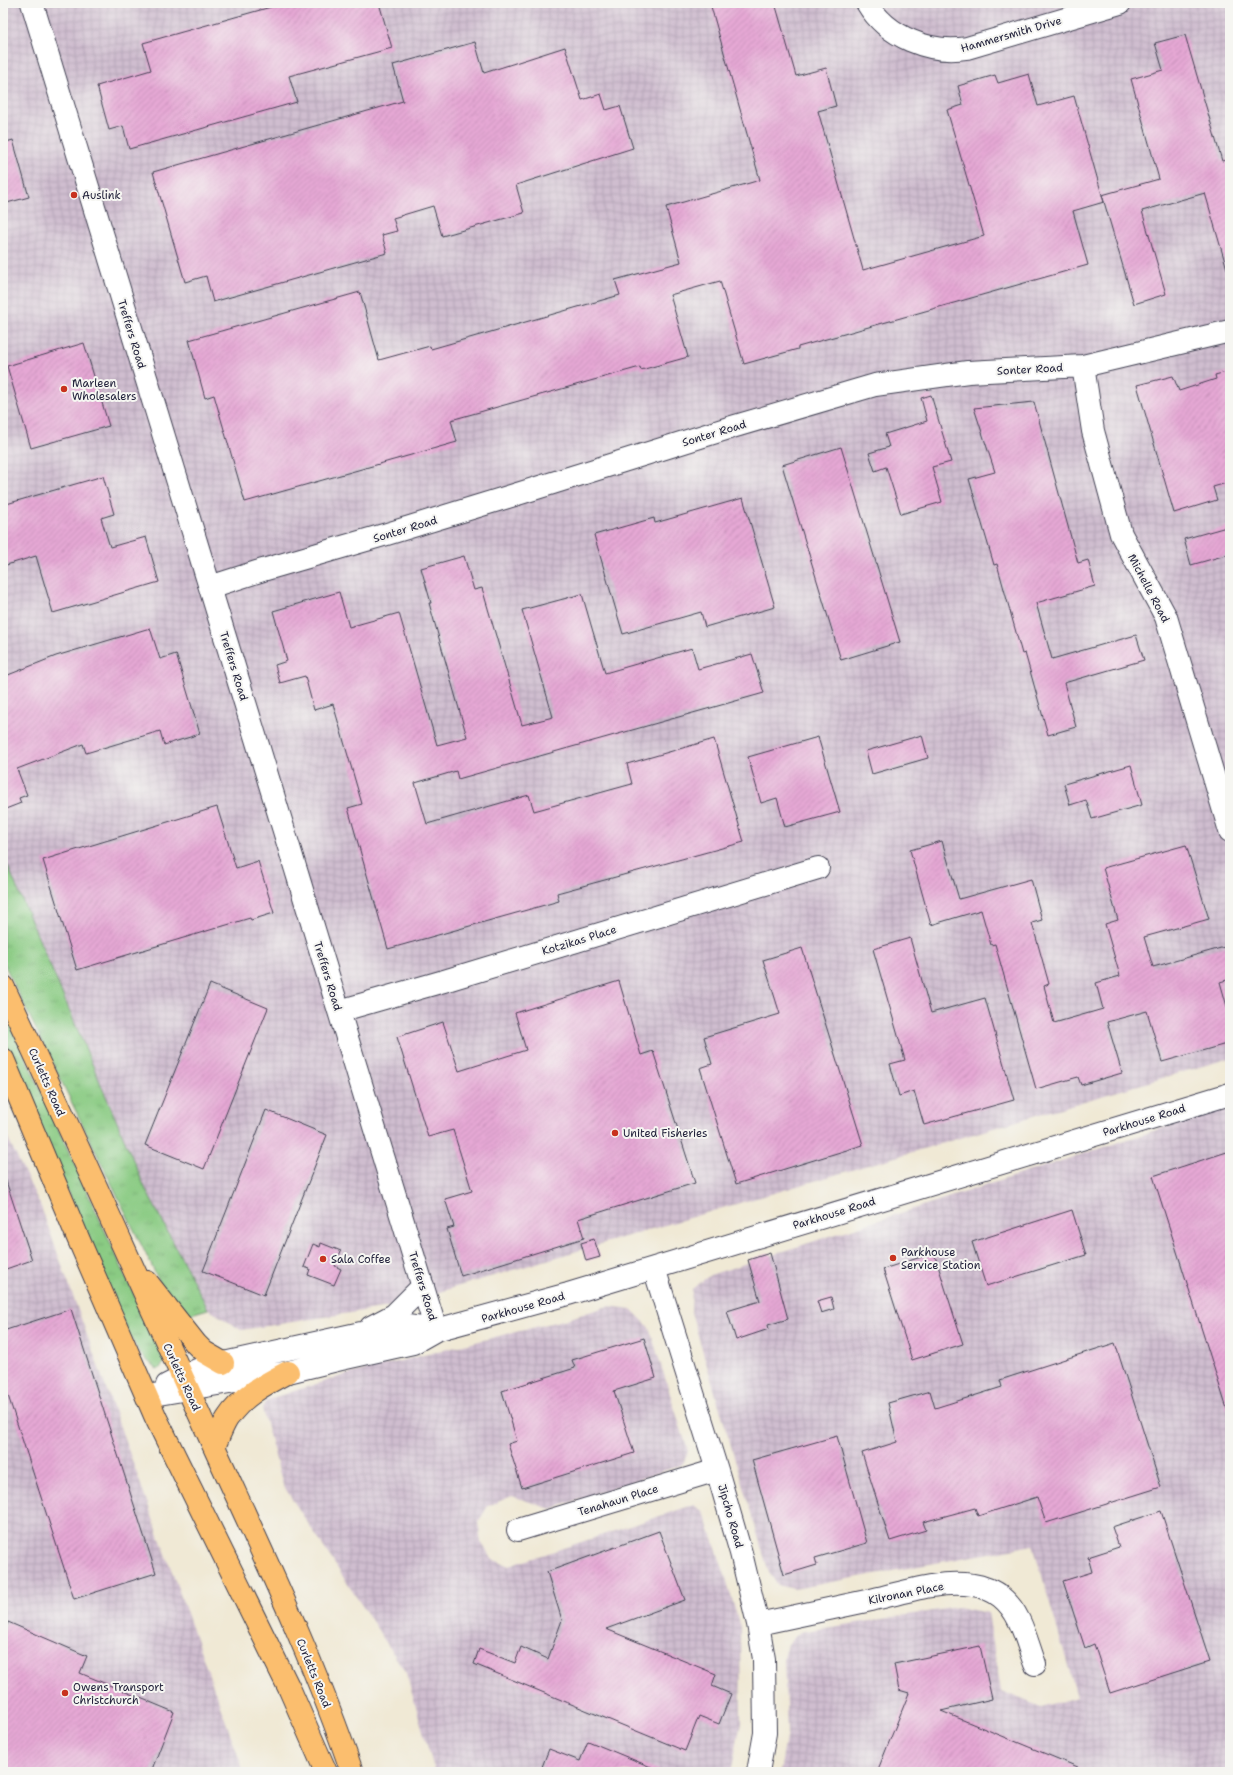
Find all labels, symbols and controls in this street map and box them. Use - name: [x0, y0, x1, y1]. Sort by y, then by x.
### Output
- street label: Hammersmith Drive: [959, 13, 1063, 56]
- place label: Auslink: [82, 188, 121, 203]
- marker: Auslink: [69, 190, 79, 200]
- street label: Treffers Road: [114, 298, 149, 371]
- street label: Sonter Road: [997, 360, 1064, 379]
- place label: Marleen Wholesalers: [72, 376, 136, 404]
- marker: Marleen Wholesalers: [59, 384, 69, 394]
- street label: Sonter Road: [680, 417, 748, 450]
- street label: Sonter Road: [371, 513, 439, 546]
- street label: Michelle Road: [1124, 551, 1173, 625]
- street label: Treffers Road: [216, 630, 251, 703]
- street label: Kotzikas Place: [540, 922, 618, 959]
- street label: Treffers Road: [310, 940, 345, 1013]
- street label: Curletts Road: [25, 1046, 68, 1119]
- street label: Parkhouse Road: [1101, 1101, 1187, 1140]
- place label: United Fisheries: [623, 1126, 707, 1141]
- marker: United Fisheries: [610, 1128, 620, 1138]
- street label: Parkhouse Road: [791, 1194, 877, 1233]
- place label: Parkhouse Service Station: [901, 1245, 981, 1273]
- street label: Treffers Road: [405, 1250, 440, 1323]
- place label: Sala Coffee: [331, 1252, 391, 1267]
- marker: Parkhouse Service Station: [888, 1253, 898, 1263]
- marker: Sala Coffee: [318, 1254, 328, 1264]
- street label: Parkhouse Road: [480, 1288, 566, 1327]
- street label: Curletts Road: [159, 1341, 204, 1414]
- street label: Tenahaun Place: [576, 1481, 660, 1520]
- street label: Jipcho Road: [714, 1482, 747, 1550]
- street label: Kilronan Place: [867, 1579, 945, 1608]
- street label: Curletts Road: [293, 1636, 334, 1710]
- place label: Owens Transport Christchurch: [73, 1680, 164, 1708]
- marker: Owens Transport Christchurch: [60, 1688, 70, 1698]

